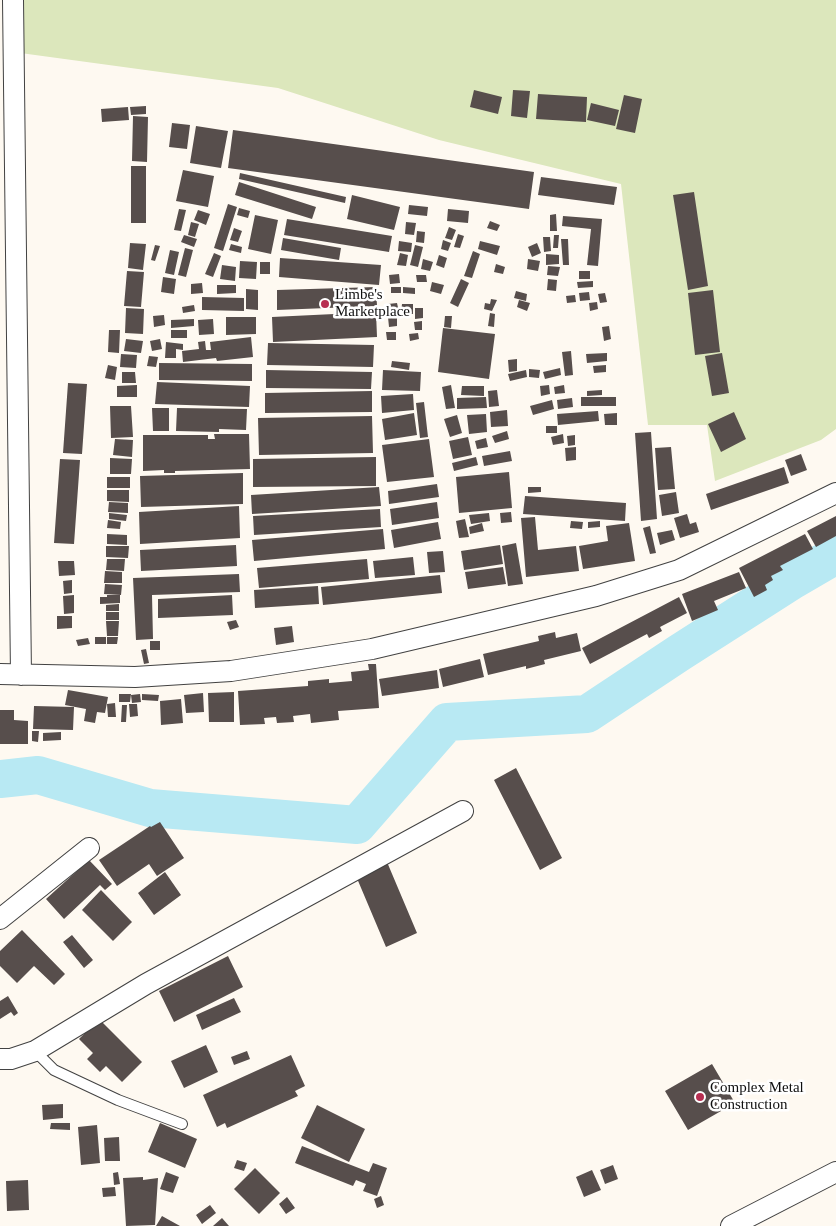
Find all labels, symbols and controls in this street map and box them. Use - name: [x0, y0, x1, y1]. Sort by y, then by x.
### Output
- place label: Limbe's Marketplace: [335, 286, 410, 321]
- marker: Limbe's Marketplace: [319, 298, 331, 310]
- place label: Complex Metal Construction: [710, 1079, 804, 1114]
- marker: Complex Metal Construction: [694, 1091, 706, 1103]

